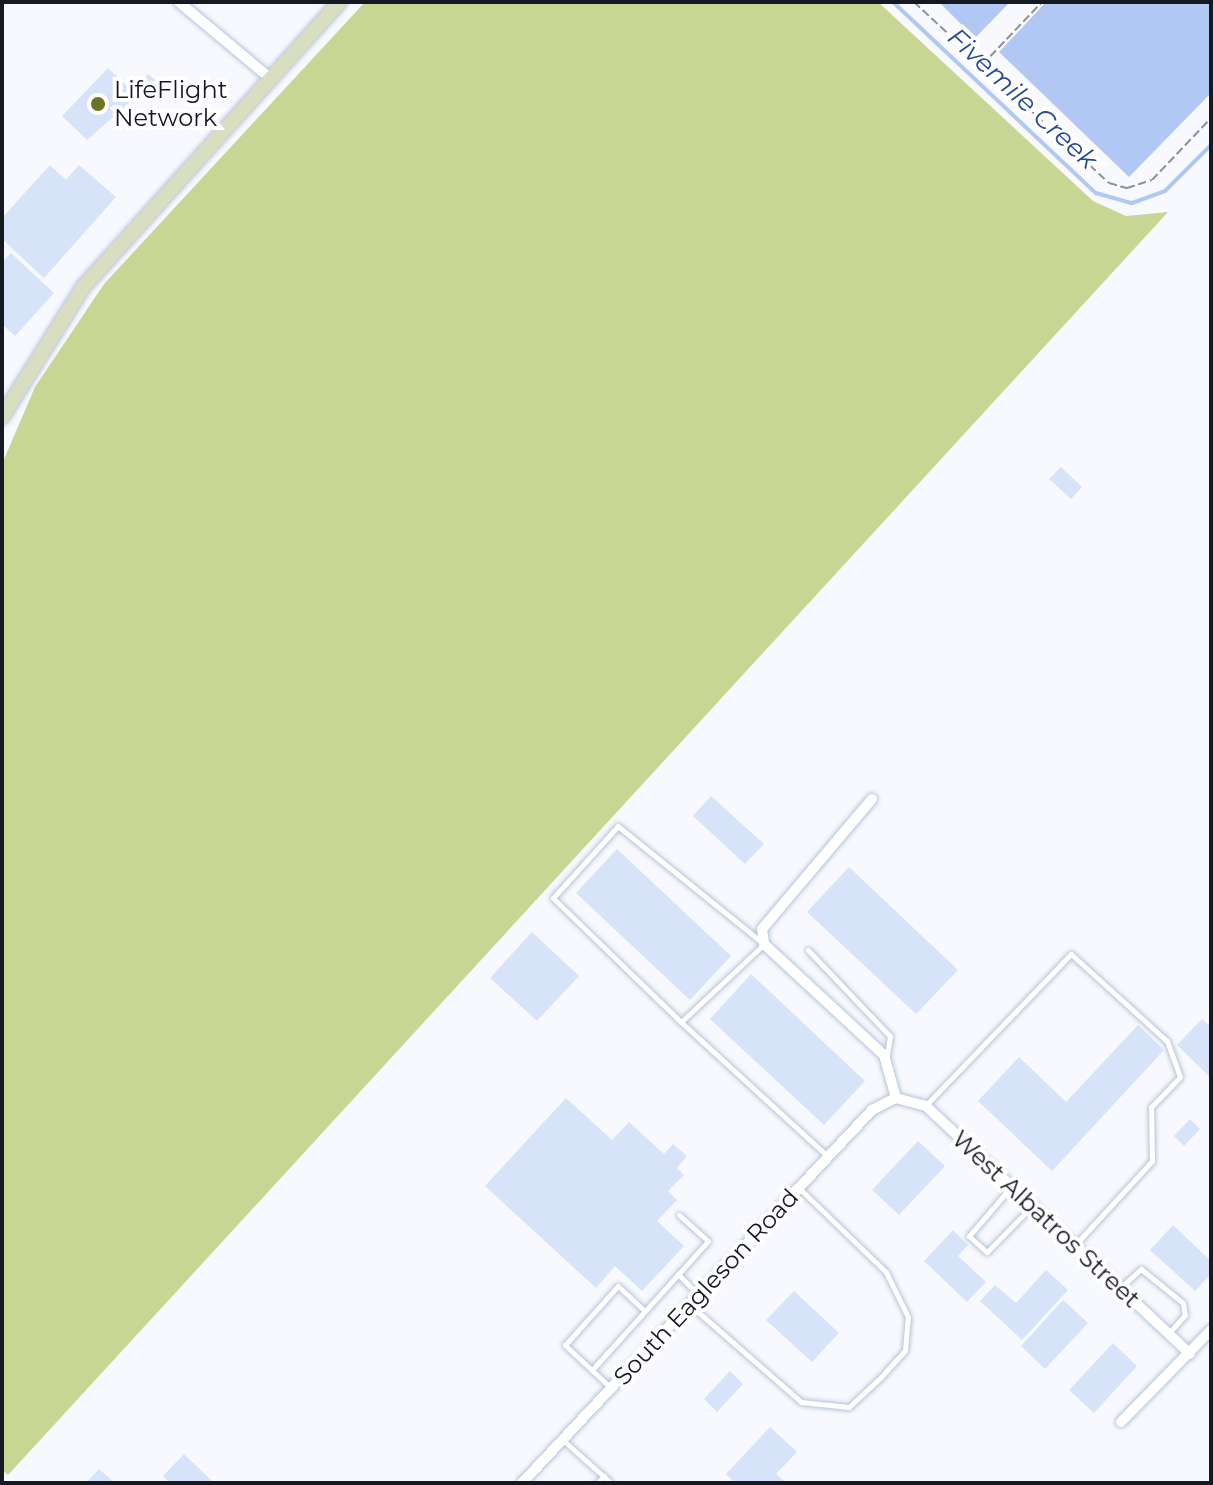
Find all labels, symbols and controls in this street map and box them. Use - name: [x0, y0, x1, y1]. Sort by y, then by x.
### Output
- water label: Fivemile Creek: [941, 22, 1103, 176]
- place label: LifeFlight Network: [114, 76, 228, 132]
- marker: LifeFlight Network: [89, 95, 107, 113]
- street label: West Albatros Street: [946, 1124, 1146, 1314]
- street label: South Eagleson Road: [608, 1183, 804, 1391]

